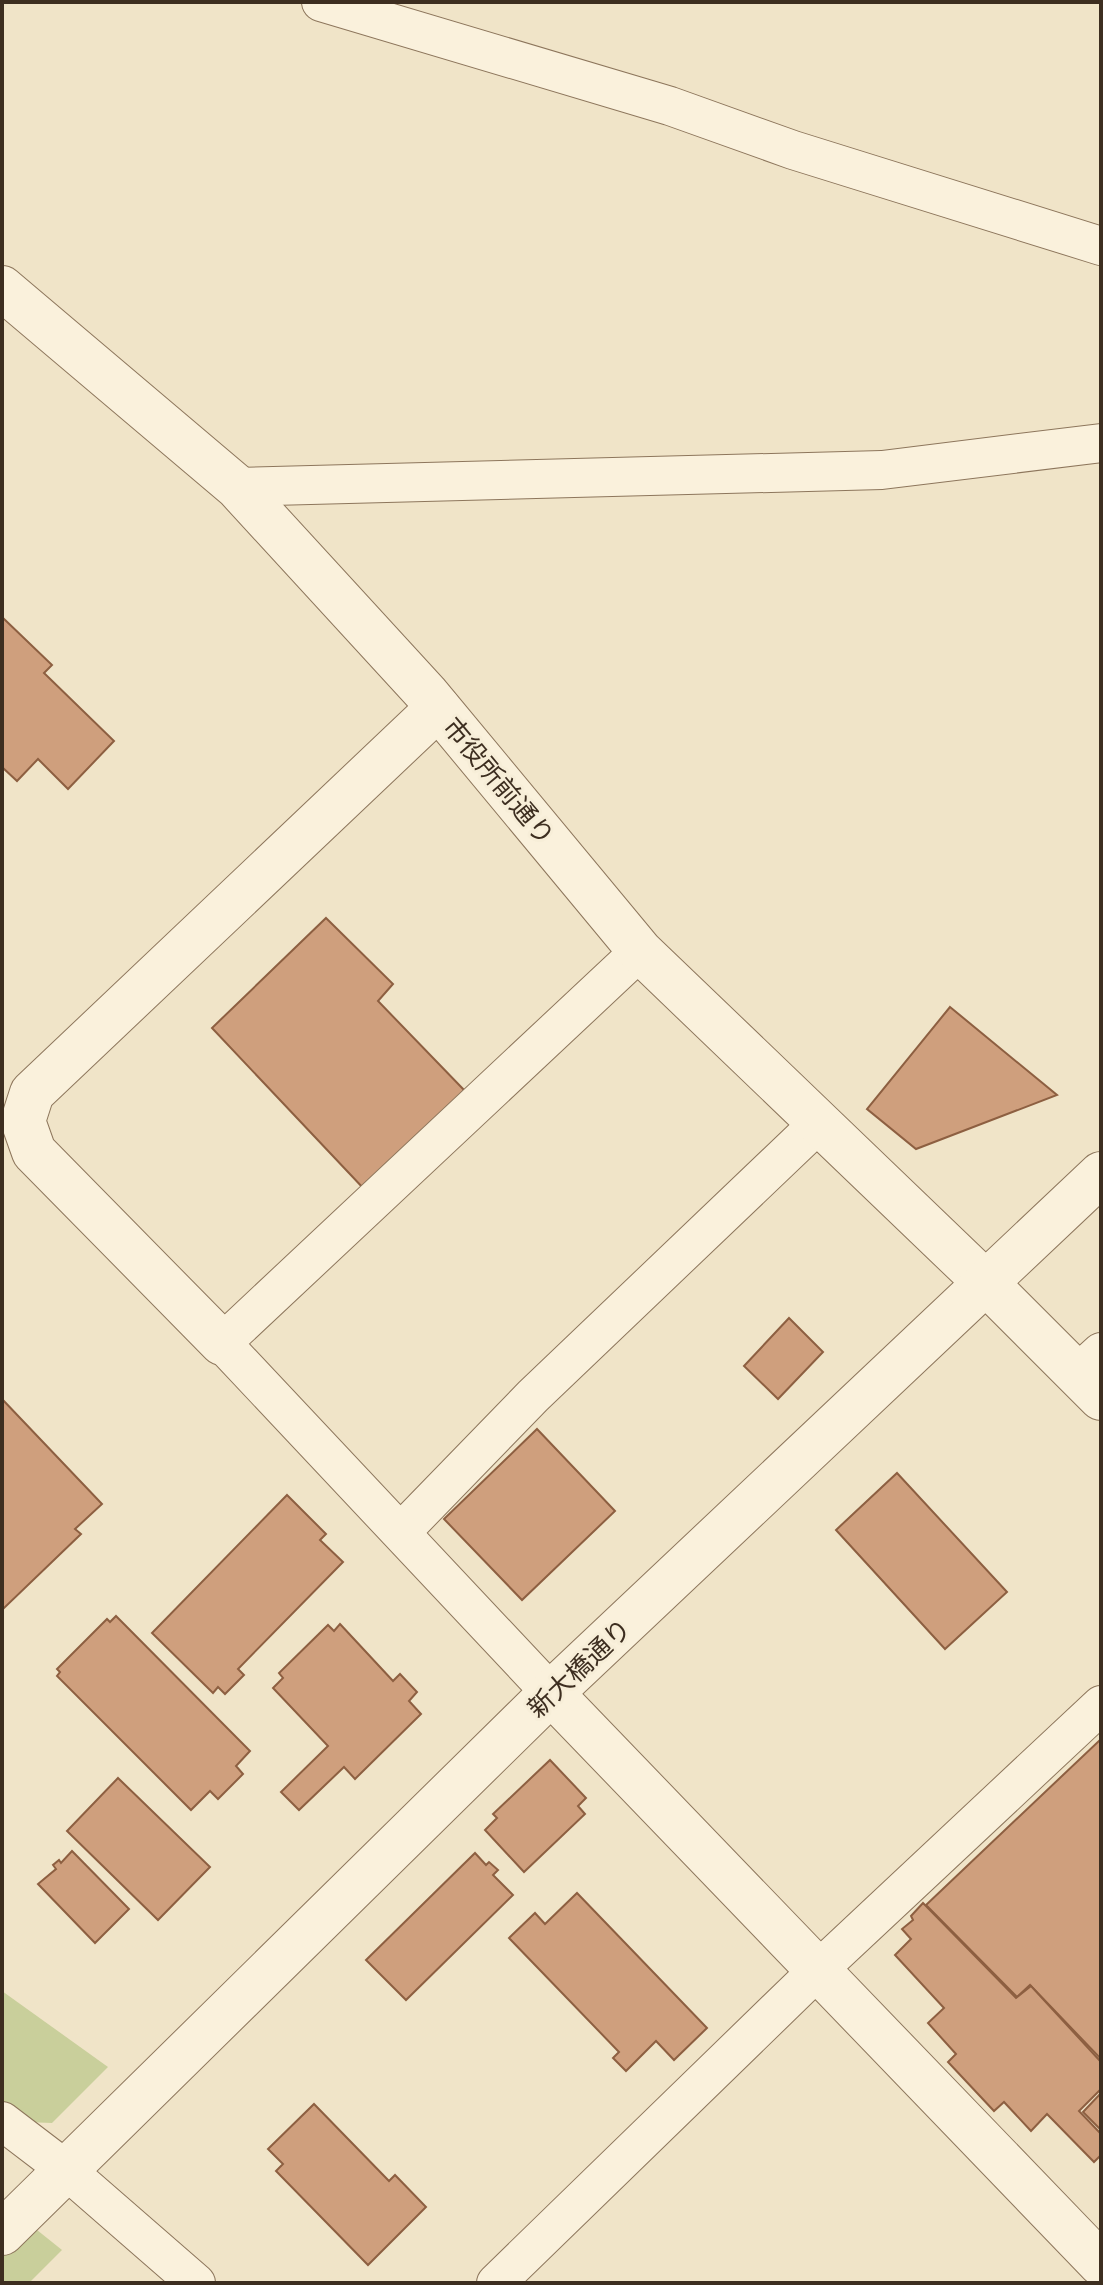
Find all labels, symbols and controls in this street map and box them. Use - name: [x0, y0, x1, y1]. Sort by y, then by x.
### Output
- street label: 市役所前通り: [436, 711, 562, 851]
- street label: 新大橋通り: [520, 1612, 638, 1724]

